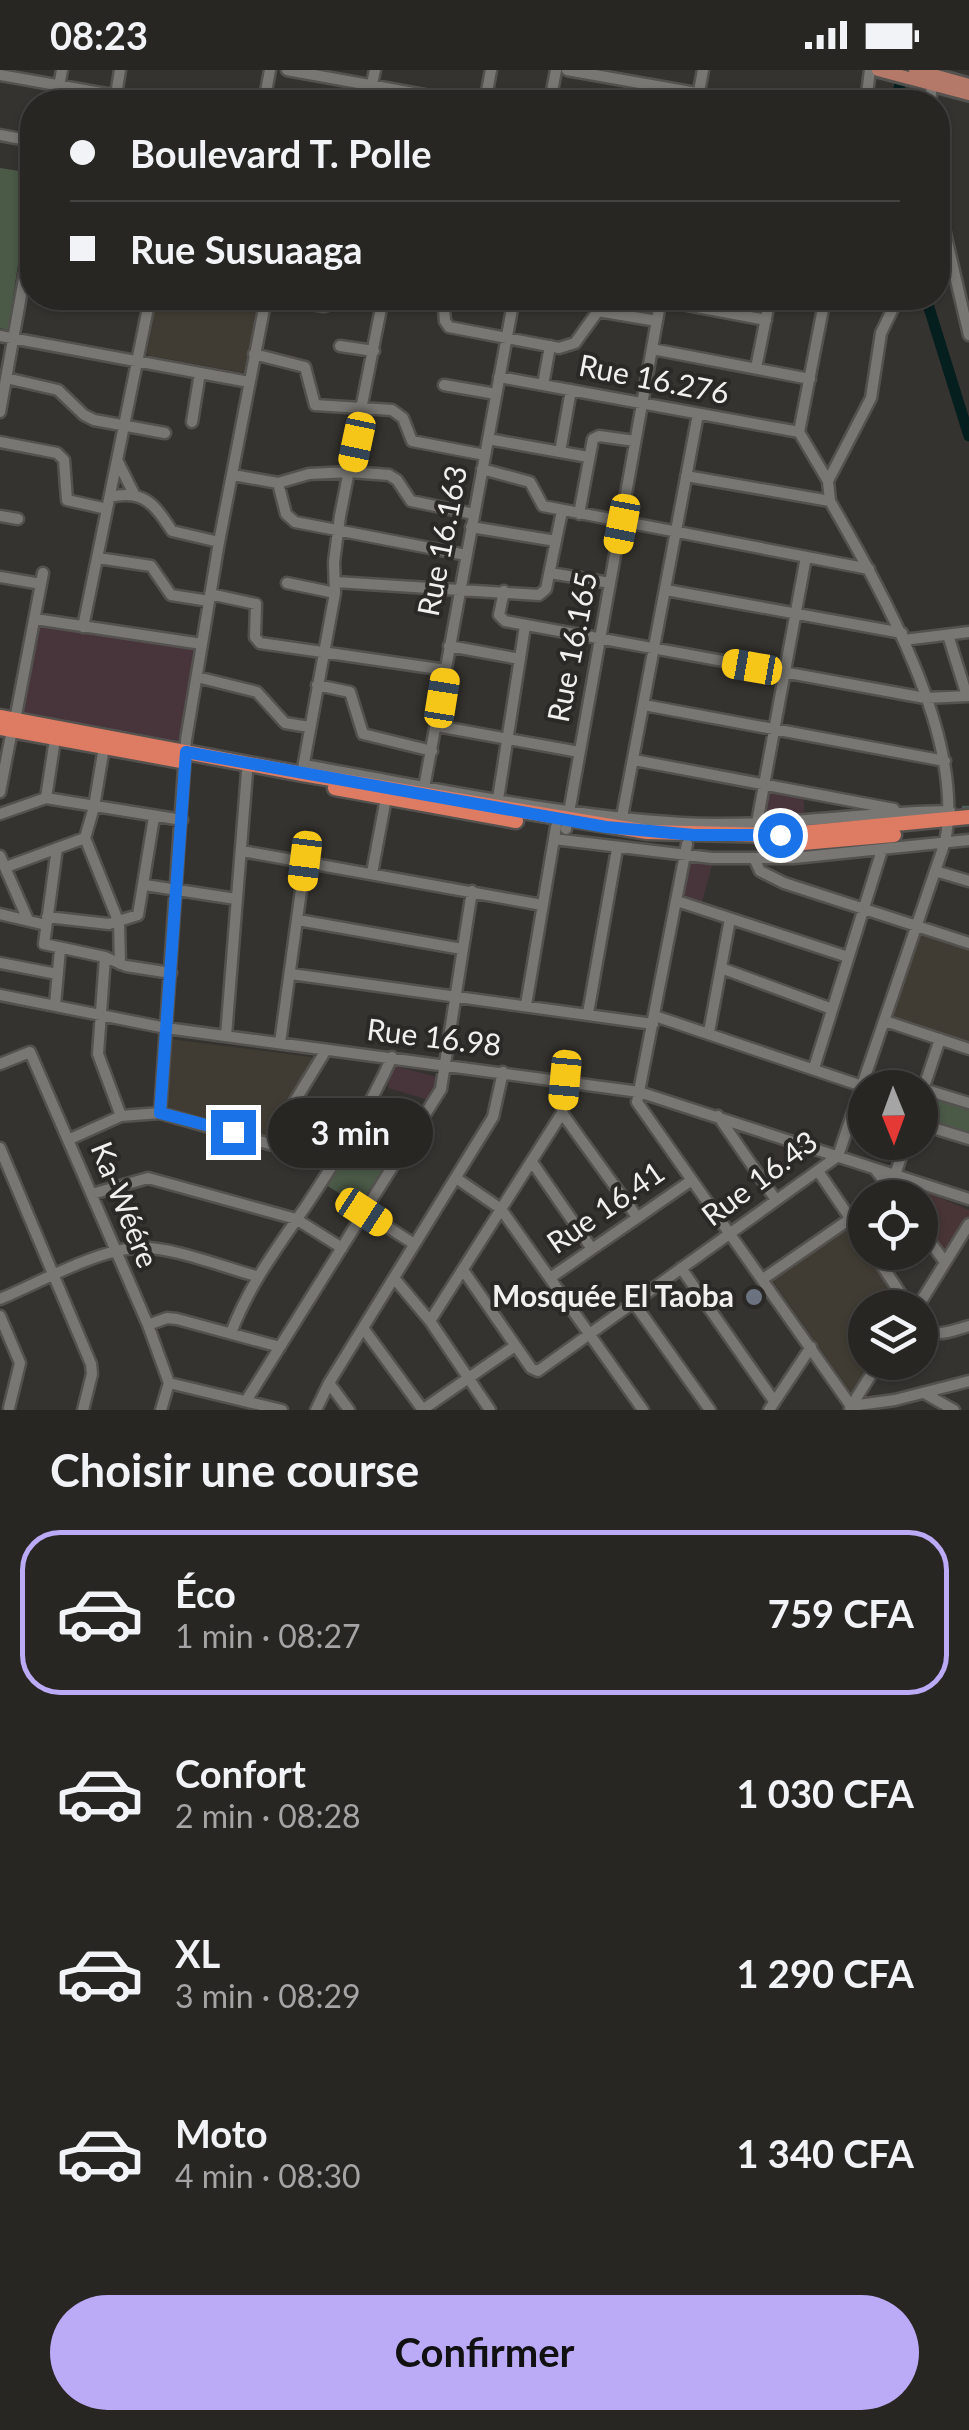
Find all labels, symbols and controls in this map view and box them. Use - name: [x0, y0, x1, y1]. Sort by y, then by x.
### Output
- text: 08:23: [50, 12, 148, 58]
- text: Boulevard T. Polle: [130, 130, 432, 176]
- text: Rue Susuaaga: [130, 226, 363, 272]
- street label: Rue 16.276: [576, 346, 733, 410]
- car: [336, 410, 378, 474]
- street label: Rue 16.163: [409, 462, 473, 619]
- car: [602, 492, 642, 556]
- street label: Rue 16.165: [539, 568, 603, 725]
- car: [720, 647, 784, 687]
- car: [422, 666, 462, 730]
- route start: [758, 813, 803, 858]
- car: [286, 829, 324, 893]
- street label: Rue 16.98: [365, 1010, 503, 1062]
- car: [547, 1049, 583, 1111]
- north arrow: [848, 1070, 938, 1160]
- map controls: [848, 1070, 938, 1380]
- callout: 3 min: [268, 1097, 433, 1167]
- route end: [211, 1110, 256, 1155]
- text: 3 min: [311, 1113, 390, 1152]
- street label: Rue 16.43: [694, 1122, 824, 1232]
- street label: Ka-Wéére: [84, 1136, 167, 1272]
- street label: Rue 16.41: [539, 1153, 671, 1260]
- button: locate: [848, 1180, 938, 1270]
- car: [331, 1183, 397, 1241]
- place label: Mosquée El Taoba: [492, 1277, 734, 1313]
- marker: Mosquée El Taoba: [743, 1286, 765, 1308]
- button: layers: [848, 1290, 938, 1380]
- text: Choisir une course: [50, 1443, 419, 1497]
- icon: car: [55, 1568, 145, 1658]
- text: Éco: [175, 1570, 236, 1616]
- text: 759 CFA: [768, 1590, 914, 1636]
- text: 1 min · 08:27: [175, 1616, 361, 1655]
- icon: car: [55, 1748, 145, 1838]
- text: Confort: [175, 1750, 306, 1796]
- text: 1 030 CFA: [737, 1770, 914, 1816]
- text: 2 min · 08:28: [175, 1796, 361, 1835]
- icon: car: [55, 1928, 145, 2018]
- text: XL: [175, 1930, 220, 1976]
- text: 1 290 CFA: [737, 1950, 914, 1996]
- text: 3 min · 08:29: [175, 1976, 361, 2015]
- icon: car: [55, 2108, 145, 2198]
- text: Moto: [175, 2110, 268, 2156]
- text: 1 340 CFA: [737, 2130, 914, 2176]
- text: 4 min · 08:30: [175, 2156, 361, 2195]
- button: Confirmer: [50, 2295, 919, 2410]

